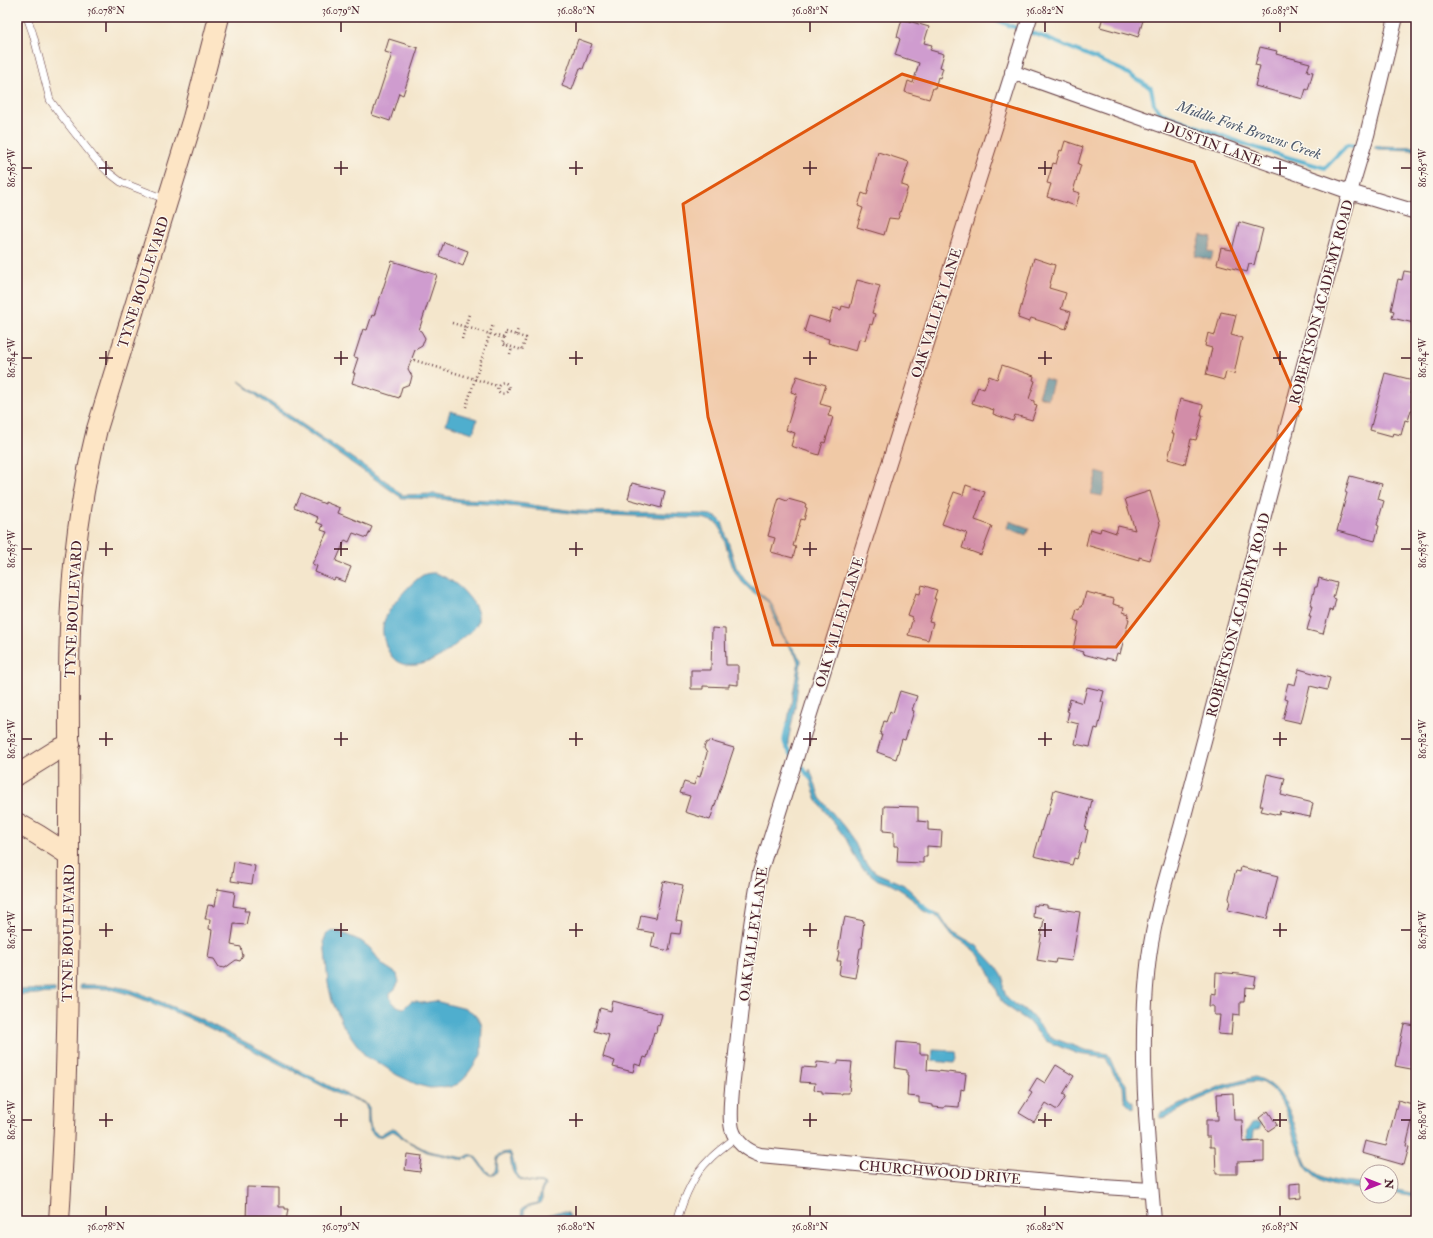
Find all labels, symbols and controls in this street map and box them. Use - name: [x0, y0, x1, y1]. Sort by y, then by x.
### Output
- text: 36.078°N: [87, 5, 125, 17]
- text: 36.079°N: [322, 5, 360, 17]
- text: 36.080°N: [557, 5, 595, 17]
- text: 36.081°N: [792, 5, 828, 17]
- text: 36.082°N: [1026, 5, 1064, 17]
- text: 36.083°N: [1262, 5, 1299, 17]
- water label: Middle Fork Browns Creek: [1173, 96, 1324, 164]
- street label: DUSTIN LANE: [1161, 119, 1265, 170]
- text: 86.785°W: [6, 148, 18, 187]
- text: 86.785°W: [1417, 148, 1429, 187]
- street label: ROBERTSON ACADEMY ROAD: [1286, 198, 1357, 406]
- street label: TYNE BOULEVARD: [114, 214, 173, 350]
- street label: OAK VALLEY LANE: [907, 246, 966, 380]
- text: 86.784°W: [6, 337, 18, 378]
- text: 86.784°W: [1417, 337, 1429, 378]
- street label: ROBERTSON ACADEMY ROAD: [1203, 511, 1274, 719]
- text: 86.783°W: [6, 529, 18, 568]
- text: 86.783°W: [1417, 529, 1429, 568]
- street label: TYNE BOULEVARD: [61, 540, 86, 678]
- street label: OAK VALLEY LANE: [811, 555, 867, 690]
- text: 86.782°W: [6, 719, 18, 759]
- text: 86.782°W: [1417, 719, 1429, 759]
- street label: TYNE BOULEVARD: [59, 864, 78, 1002]
- street label: OAK VALLEY LANE: [736, 866, 771, 1002]
- text: 86.781°W: [6, 910, 18, 949]
- text: 86.781°W: [1417, 910, 1429, 949]
- text: 86.780°W: [6, 1099, 18, 1140]
- text: 86.780°W: [1417, 1099, 1429, 1140]
- street label: CHURCHWOOD DRIVE: [858, 1157, 1022, 1188]
- north arrow: [1359, 1164, 1399, 1204]
- text: N: [1382, 1178, 1395, 1190]
- text: 36.078°N: [87, 1221, 125, 1233]
- text: 36.079°N: [322, 1221, 360, 1233]
- text: 36.080°N: [557, 1221, 595, 1233]
- text: 36.081°N: [792, 1221, 828, 1233]
- text: 36.082°N: [1026, 1221, 1064, 1233]
- text: 36.083°N: [1262, 1221, 1299, 1233]

